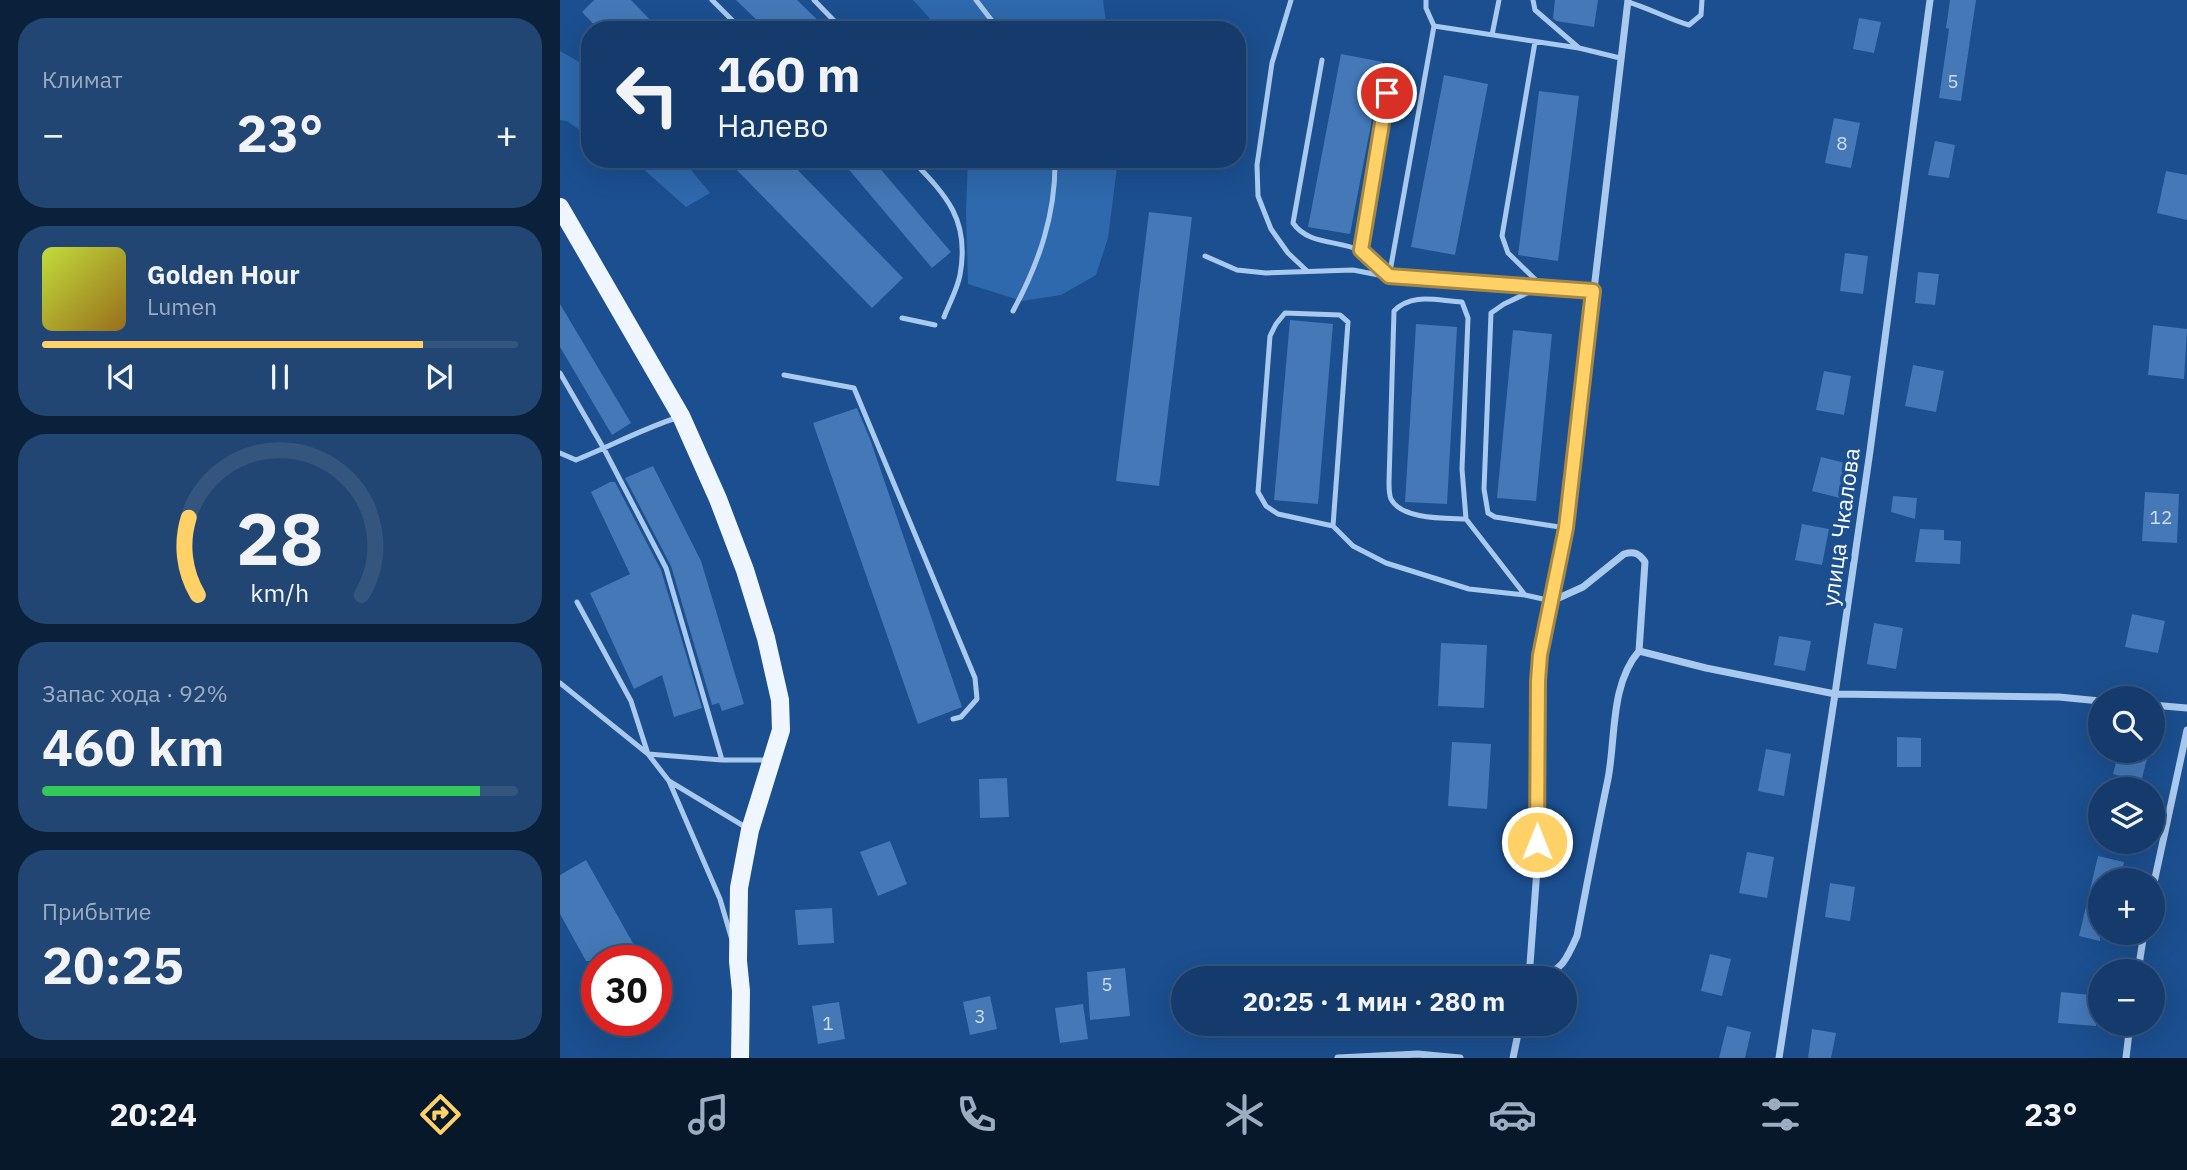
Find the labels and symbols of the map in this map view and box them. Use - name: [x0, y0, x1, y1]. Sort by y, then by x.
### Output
- pin: [1357, 63, 1417, 123]
- house number: 5: [1947, 69, 1959, 93]
- house number: 8: [1836, 131, 1848, 155]
- street label: улица Чкалова: [1814, 446, 1866, 608]
- house number: 12: [2150, 505, 2172, 529]
- position arrow: [1500, 805, 1574, 879]
- speed limit sign: 30: [581, 945, 672, 1036]
- house number: 5: [1101, 972, 1113, 996]
- house number: 3: [974, 1004, 986, 1028]
- house number: 1: [822, 1011, 834, 1035]

